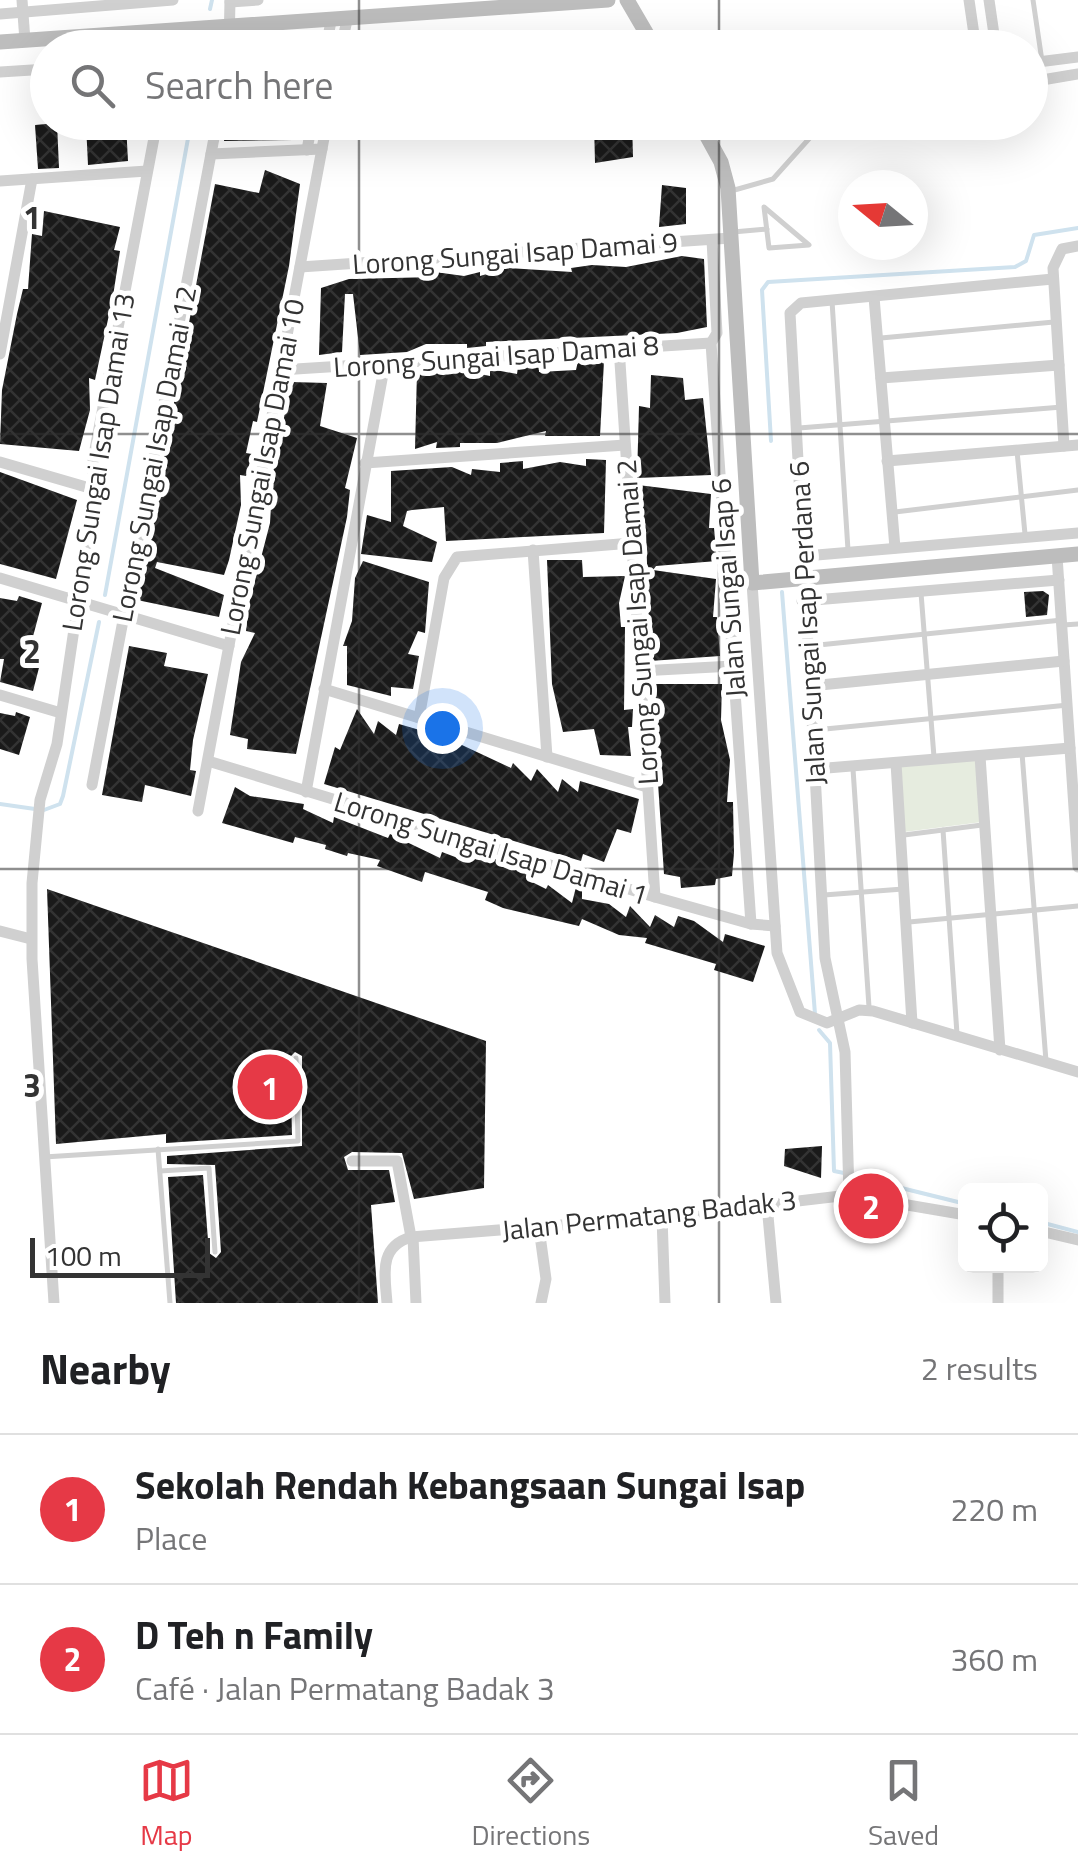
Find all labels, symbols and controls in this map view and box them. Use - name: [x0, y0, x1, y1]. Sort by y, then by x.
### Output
- search box: [30, 30, 1048, 140]
- text: Search here: [145, 56, 333, 114]
- icon: search: [65, 58, 120, 113]
- north arrow: [838, 170, 928, 260]
- text: 1: [23, 193, 41, 241]
- street label: Lorong Sungai Isap Damai 9: [351, 220, 679, 285]
- street label: Lorong Sungai Isap Damai 12: [100, 282, 207, 626]
- street label: Lorong Sungai Isap Damai 13: [50, 290, 145, 634]
- street label: Lorong Sungai Isap Damai 10: [208, 295, 315, 639]
- street label: Lorong Sungai Isap Damai 8: [332, 323, 660, 388]
- street label: Lorong Sungai Isap Damai 2: [604, 458, 669, 786]
- street label: Jalan Sungai Isap Perdana 6: [777, 460, 836, 786]
- street label: Jalan Sungai Isap 6: [698, 477, 757, 699]
- text: 2: [23, 627, 41, 675]
- your location: [417, 703, 468, 754]
- street label: Lorong Sungai Isap Damai 1: [329, 779, 653, 916]
- pin: 1: [238, 1050, 302, 1124]
- text: 3: [23, 1061, 41, 1109]
- pin: 2: [838, 1168, 904, 1244]
- street label: Jalan Permatang Badak 3: [499, 1178, 799, 1251]
- map controls: [958, 1183, 1048, 1273]
- button: locate: [958, 1183, 1048, 1273]
- scale bar: [30, 1233, 210, 1278]
- text: 100 m: [45, 1234, 122, 1277]
- text: Nearby: [40, 1336, 171, 1400]
- text: 2 results: [921, 1344, 1038, 1392]
- text: Sekolah Rendah Kebangsaan Sungai Isap: [135, 1456, 805, 1514]
- text: 1: [64, 1485, 81, 1533]
- text: 220 m: [950, 1485, 1038, 1533]
- text: Place: [135, 1514, 207, 1562]
- text: D Teh n Family: [135, 1606, 373, 1664]
- text: 2: [64, 1635, 81, 1683]
- text: 360 m: [950, 1635, 1038, 1683]
- text: Café · Jalan Permatang Badak 3: [135, 1664, 555, 1712]
- tab: Map: [139, 1753, 194, 1856]
- tab: Directions: [472, 1753, 590, 1856]
- tab: Saved: [868, 1753, 939, 1856]

